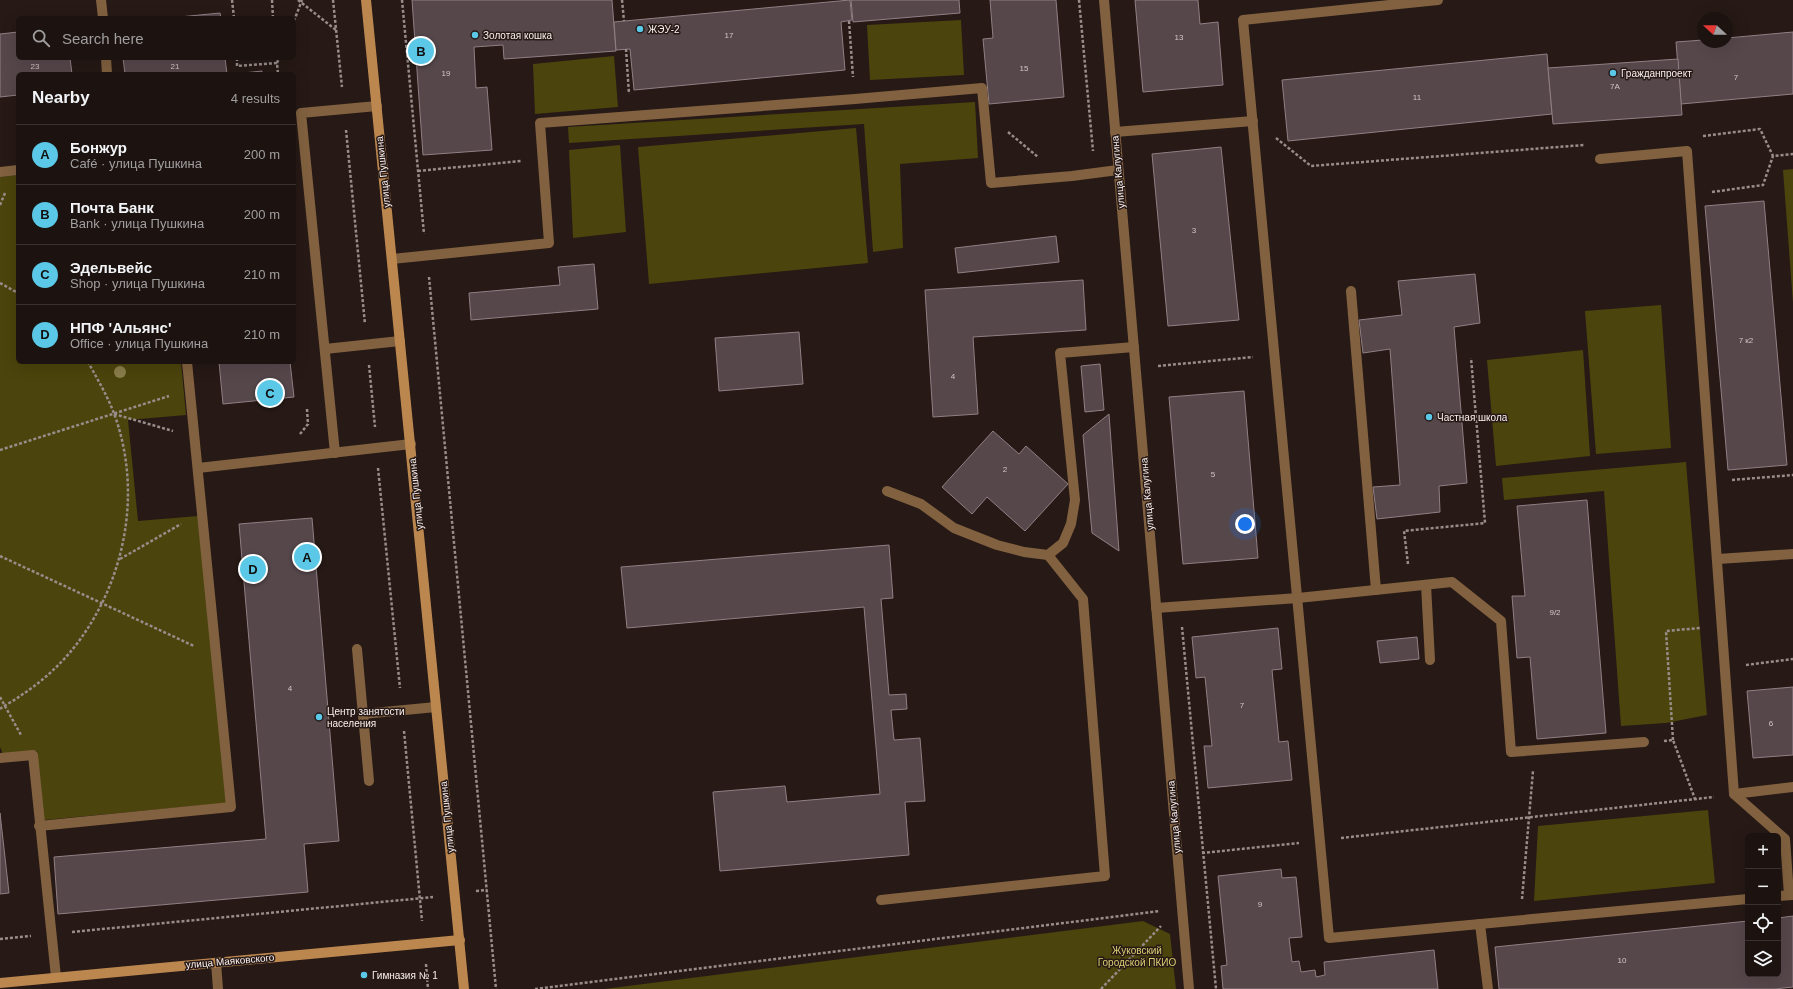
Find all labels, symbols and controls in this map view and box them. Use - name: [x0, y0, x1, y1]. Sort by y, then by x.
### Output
- north arrow: [1697, 12, 1733, 48]
- search box: [16, 16, 296, 60]
- marker: ЖЭУ-2: [635, 24, 645, 34]
- place label: ЖЭУ-2: [648, 24, 680, 35]
- icon: search: [30, 27, 52, 49]
- text: Search here: [62, 30, 144, 47]
- marker: Золотая кошка: [470, 30, 480, 40]
- place label: Золотая кошка: [483, 30, 553, 41]
- house number: 17: [725, 31, 734, 40]
- house number: 13: [1175, 33, 1184, 42]
- pin: B: [408, 36, 434, 66]
- house number: 23: [31, 62, 40, 71]
- house number: 21: [171, 62, 180, 71]
- house number: 15: [1020, 64, 1029, 73]
- marker: Гражданпроект: [1608, 68, 1618, 78]
- place label: Гражданпроект: [1621, 68, 1692, 79]
- house number: 19: [442, 69, 451, 78]
- house number: 7: [1734, 73, 1739, 82]
- house number: 7А: [1610, 82, 1621, 91]
- text: Nearby: [32, 88, 90, 107]
- text: 4 results: [231, 91, 280, 106]
- house number: 11: [1413, 93, 1422, 102]
- street label: улица Пушкина: [374, 135, 392, 208]
- street label: улица Калугина: [1109, 135, 1127, 209]
- text: Бонжур: [70, 139, 127, 156]
- text: A: [40, 147, 50, 162]
- text: 200 m: [244, 147, 280, 162]
- text: Café · улица Пушкина: [70, 156, 202, 171]
- text: Почта Банк: [70, 199, 154, 216]
- text: B: [40, 207, 50, 222]
- text: 200 m: [244, 207, 280, 222]
- text: Bank · улица Пушкина: [70, 216, 204, 231]
- house number: 3: [1192, 226, 1197, 235]
- text: Эдельвейс: [70, 259, 152, 276]
- text: C: [40, 267, 50, 282]
- text: 210 m: [244, 267, 280, 282]
- text: Shop · улица Пушкина: [70, 276, 205, 291]
- text: НПФ 'Альянс': [70, 319, 171, 336]
- text: D: [40, 327, 50, 342]
- text: 210 m: [244, 327, 280, 342]
- text: Office · улица Пушкина: [70, 336, 208, 351]
- house number: 7 к2: [1739, 336, 1754, 345]
- house number: 4: [951, 372, 956, 381]
- pin: C: [257, 378, 283, 408]
- marker: Частная школа: [1424, 412, 1434, 422]
- place label: Частная школа: [1437, 412, 1508, 423]
- street label: улица Пушкина: [407, 457, 425, 530]
- street label: улица Калугина: [1138, 457, 1156, 531]
- house number: 2: [1003, 465, 1008, 474]
- house number: 5: [1211, 470, 1216, 479]
- your location: [1235, 514, 1255, 534]
- pin: A: [294, 542, 320, 572]
- pin: D: [240, 554, 266, 584]
- house number: 9/2: [1549, 608, 1561, 617]
- house number: 4: [288, 684, 293, 693]
- house number: 7: [1240, 701, 1245, 710]
- place label: Центр занятости населения: [327, 706, 405, 729]
- marker: Центр занятости населения: [314, 712, 324, 722]
- house number: 6: [1769, 719, 1774, 728]
- street label: улица Пушкина: [438, 780, 456, 853]
- street label: улица Калугина: [1165, 780, 1183, 854]
- map controls: [1745, 833, 1781, 977]
- button: +: [1745, 833, 1781, 869]
- button: −: [1745, 869, 1781, 905]
- house number: 9: [1258, 900, 1263, 909]
- button: locate: [1745, 905, 1781, 941]
- button: layers: [1745, 941, 1781, 977]
- park label: Жуковский Городской ПКИО: [1098, 945, 1176, 968]
- street label: улица Маяковского: [185, 952, 275, 970]
- house number: 10: [1618, 956, 1627, 965]
- marker: Гимназия № 1: [359, 970, 369, 980]
- place label: Гимназия № 1: [372, 970, 438, 981]

